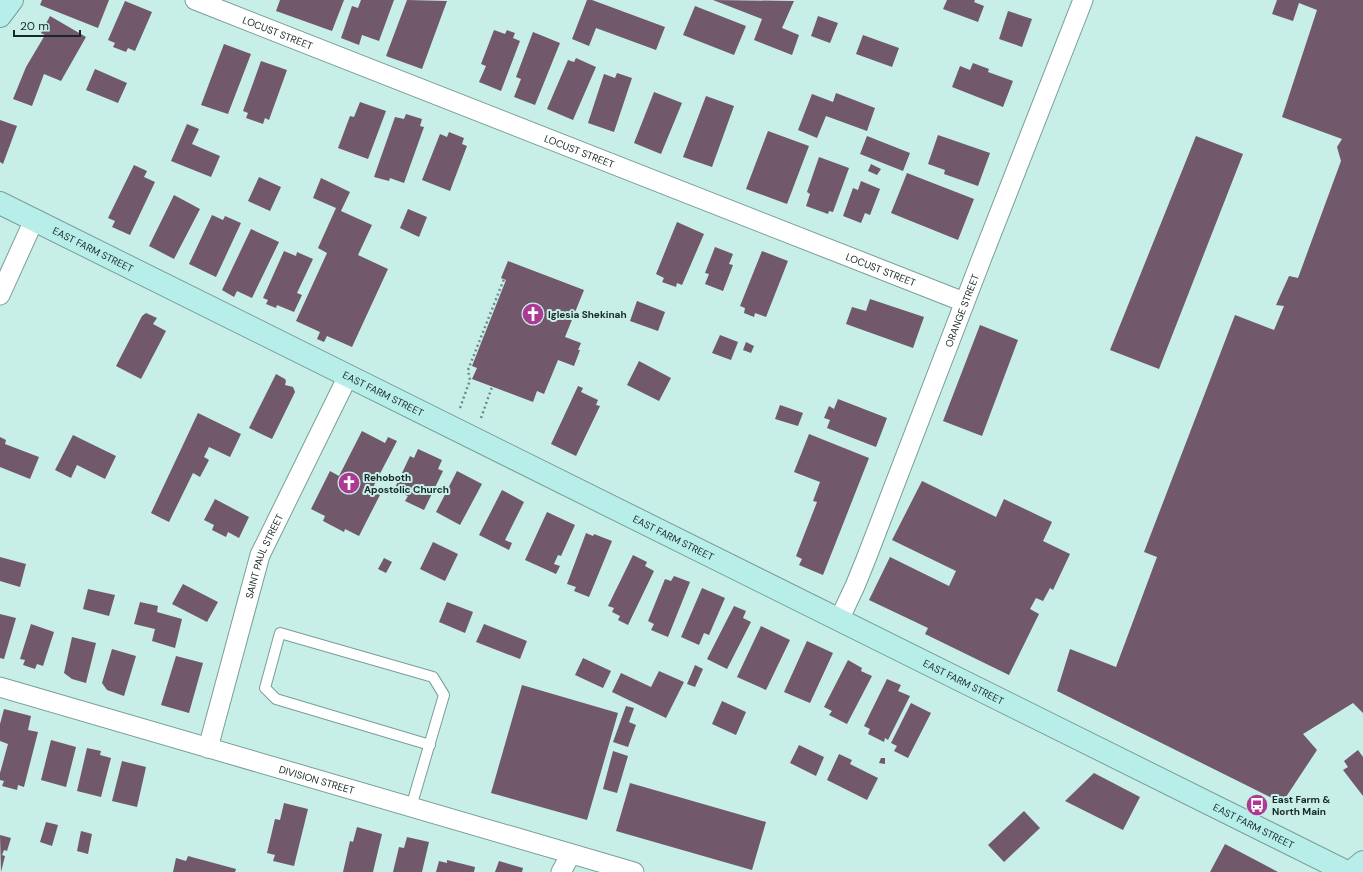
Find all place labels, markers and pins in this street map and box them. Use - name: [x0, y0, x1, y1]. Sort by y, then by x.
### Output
- church icon: Iglesia Shekinah: [520, 301, 546, 327]
- place label: Iglesia Shekinah: [548, 308, 627, 321]
- church icon: Rehoboth Apostolic Church: [336, 470, 362, 496]
- place label: Rehoboth Apostolic Church: [364, 471, 449, 496]
- bus stop icon: East Farm & North Main: [1244, 792, 1270, 818]
- place label: East Farm & North Main: [1272, 793, 1330, 818]

